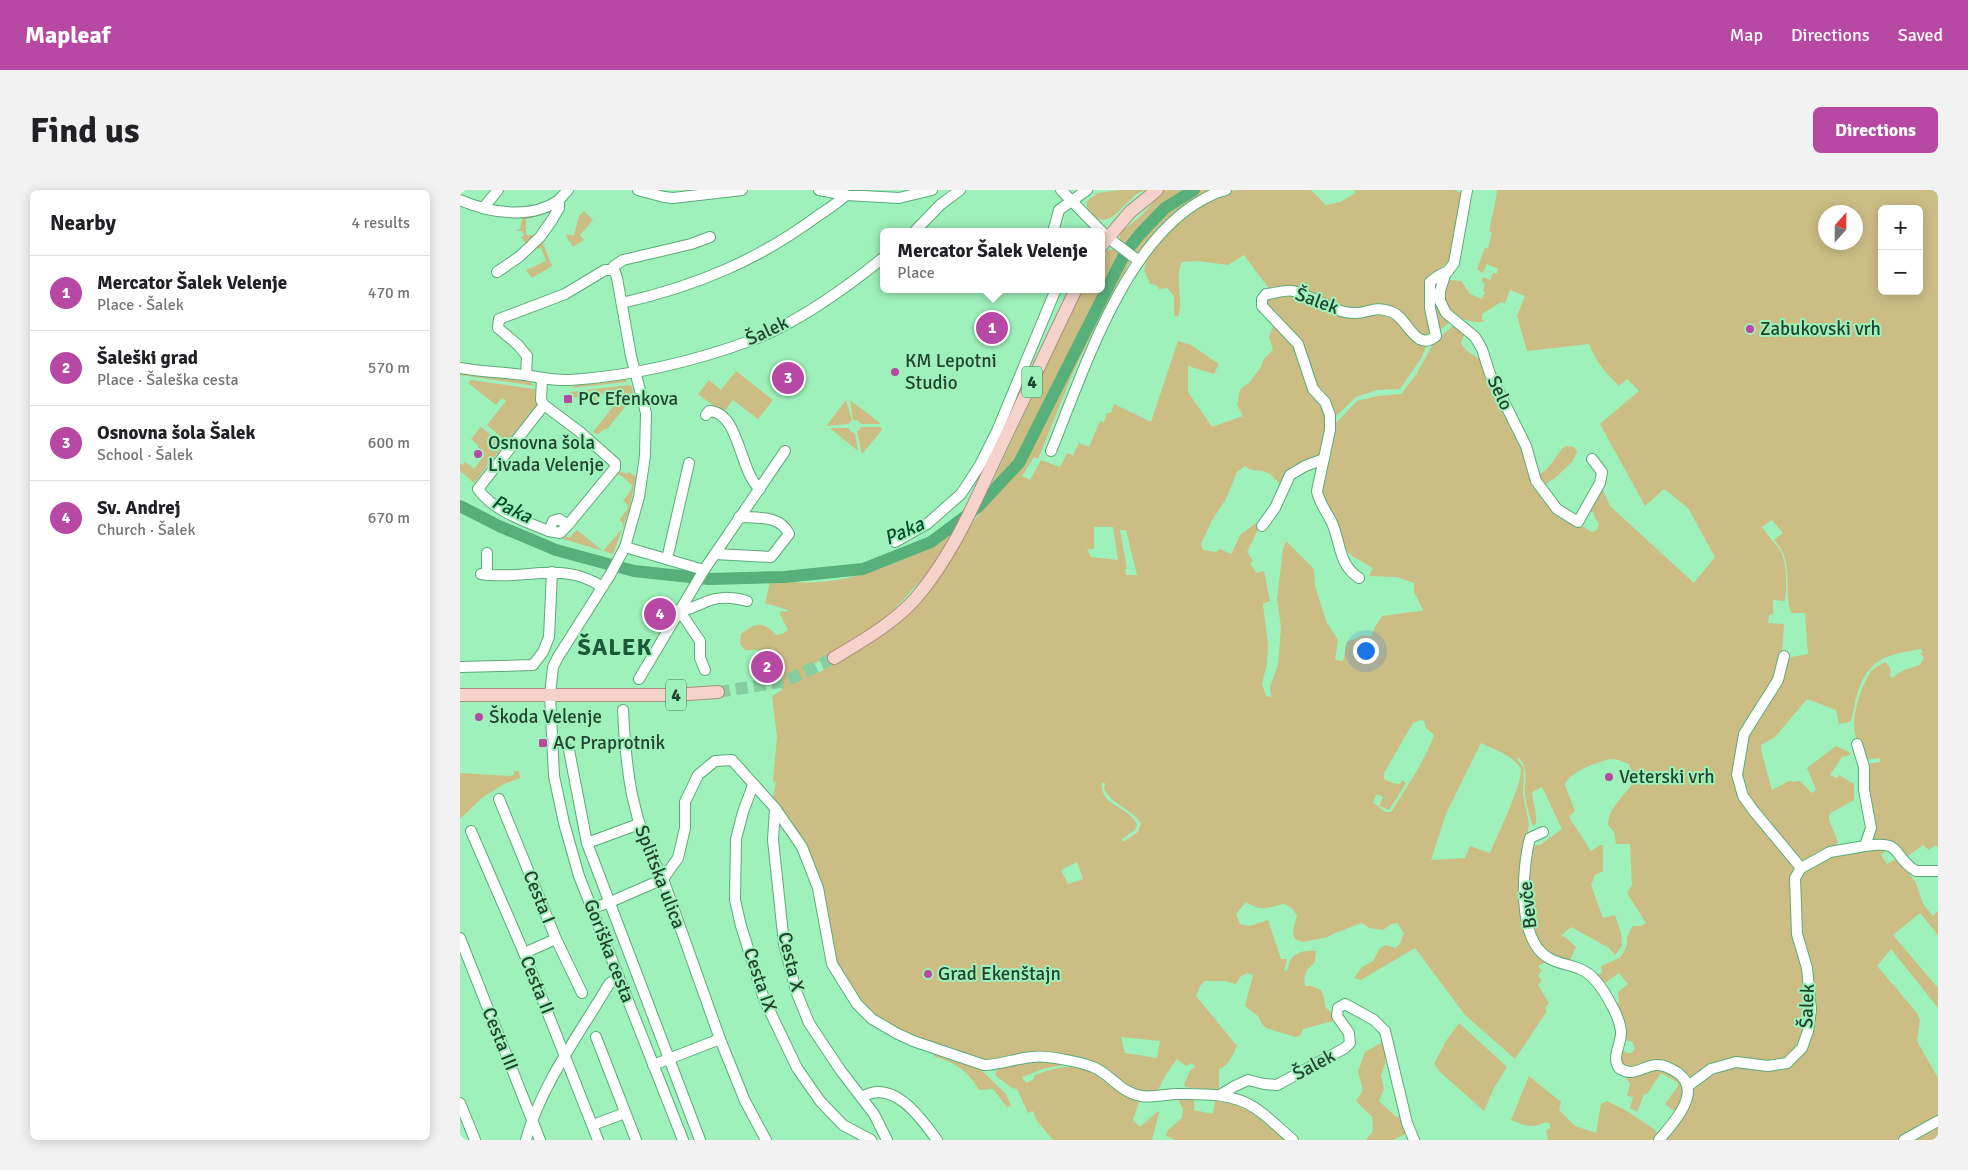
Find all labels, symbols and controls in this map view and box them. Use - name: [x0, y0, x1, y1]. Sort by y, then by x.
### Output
- text: Mapleaf: [25, 20, 110, 50]
- text: Map: [1730, 24, 1763, 46]
- text: Directions: [1791, 24, 1870, 46]
- text: Saved: [1898, 24, 1943, 46]
- button: Directions: [1813, 107, 1938, 153]
- text: Find us: [30, 109, 140, 152]
- north arrow: [1818, 205, 1863, 250]
- map controls: [1878, 205, 1923, 295]
- button: +: [1878, 205, 1923, 250]
- text: Nearby: [50, 210, 116, 236]
- text: 4 results: [351, 213, 410, 233]
- popup: [880, 228, 1105, 293]
- text: Mercator Šalek Velenje: [897, 239, 1088, 263]
- button: −: [1878, 250, 1923, 295]
- text: Place: [897, 263, 935, 283]
- text: Mercator Šalek Velenje: [97, 271, 287, 295]
- street label: Šalek: [1292, 281, 1343, 320]
- text: 1: [62, 283, 70, 303]
- text: 470 m: [368, 283, 410, 303]
- text: Place · Šalek: [97, 295, 184, 315]
- pin: 1: [976, 309, 1008, 347]
- street label: Šalek: [741, 310, 793, 351]
- place label: Zabukovski vrh: [1760, 317, 1881, 341]
- marker: Zabukovski vrh: [1744, 323, 1756, 335]
- text: Šaleški grad: [97, 346, 198, 370]
- place label: KM Lepotni Studio: [905, 349, 997, 395]
- text: 2: [62, 358, 70, 378]
- text: 570 m: [368, 358, 410, 378]
- pin: 3: [772, 359, 804, 397]
- marker: KM Lepotni Studio: [889, 366, 901, 378]
- road number: 4: [1022, 366, 1042, 398]
- text: Place · Šaleška cesta: [97, 370, 239, 390]
- street label: Selo: [1482, 372, 1518, 414]
- place label: PC Efenkova: [578, 387, 678, 411]
- marker: PC Efenkova: [562, 393, 574, 405]
- text: Osnovna šola Šalek: [97, 421, 255, 445]
- place label: Osnovna šola Livada Velenje: [488, 431, 604, 477]
- text: 3: [62, 433, 70, 453]
- text: 600 m: [368, 433, 410, 453]
- text: School · Šalek: [97, 445, 193, 465]
- marker: Osnovna šola Livada Velenje: [472, 448, 484, 460]
- water label: Paka: [488, 489, 537, 529]
- text: Sv. Andrej: [97, 496, 181, 520]
- text: 4: [62, 508, 70, 528]
- text: 670 m: [368, 508, 410, 528]
- water label: Paka: [880, 511, 929, 551]
- text: Church · Šalek: [97, 520, 195, 540]
- pin: 4: [644, 595, 676, 633]
- district label: ŠALEK: [578, 632, 652, 662]
- your location: [1353, 638, 1379, 664]
- pin: 2: [751, 648, 783, 686]
- road number: 4: [666, 680, 686, 710]
- place label: Škoda Velenje: [489, 704, 602, 729]
- marker: Škoda Velenje: [473, 711, 485, 723]
- place label: AC Praprotnik: [553, 731, 666, 755]
- marker: AC Praprotnik: [537, 737, 549, 749]
- place label: Veterski vrh: [1619, 765, 1714, 789]
- marker: Veterski vrh: [1603, 771, 1615, 783]
- street label: Splitska ulica: [629, 822, 691, 932]
- street label: Cesta I: [518, 867, 560, 927]
- street label: Bevče: [1514, 880, 1542, 930]
- street label: Goriška cesta: [578, 896, 640, 1006]
- street label: Cesta X: [772, 930, 810, 994]
- street label: Cesta IX: [738, 945, 782, 1015]
- street label: Cesta II: [514, 952, 560, 1018]
- place label: Grad Ekenštajn: [938, 962, 1061, 986]
- marker: Grad Ekenštajn: [922, 968, 934, 980]
- street label: Šalek: [1793, 983, 1820, 1029]
- street label: Cesta III: [476, 1004, 524, 1074]
- street label: Šalek: [1288, 1043, 1340, 1086]

